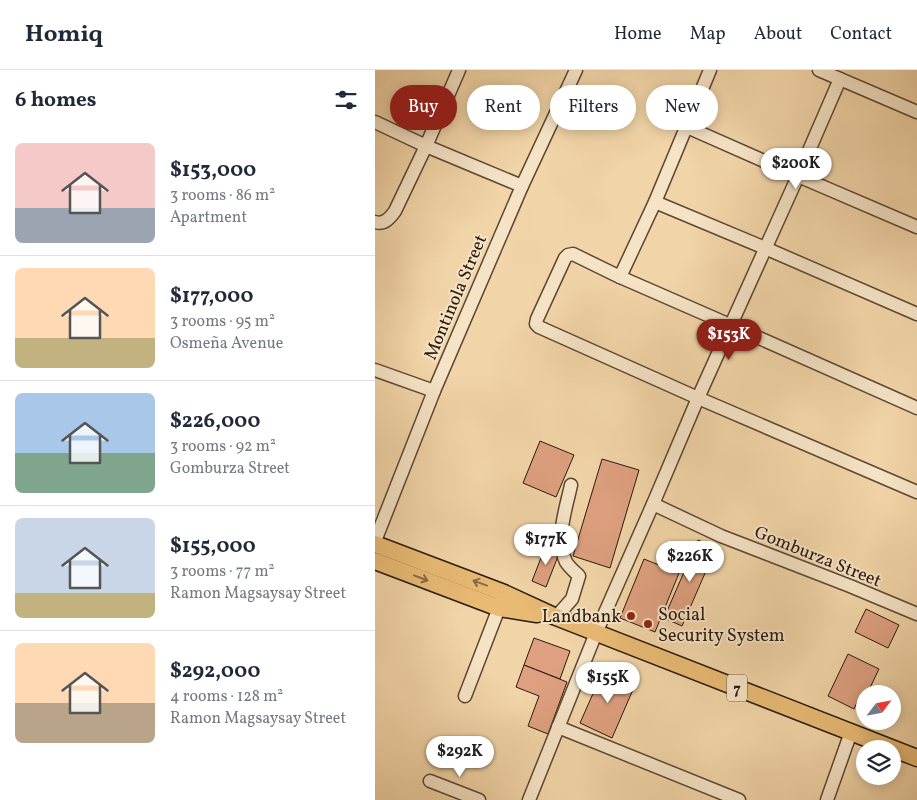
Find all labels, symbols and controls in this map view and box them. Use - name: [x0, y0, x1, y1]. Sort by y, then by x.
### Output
- text: Homiq: [25, 18, 103, 52]
- text: Home: [614, 22, 662, 47]
- text: Map: [690, 22, 726, 47]
- text: About: [754, 22, 802, 47]
- text: Contact: [830, 22, 892, 47]
- chip: Buy: [390, 85, 457, 130]
- chip: Rent: [467, 85, 540, 130]
- chip: Filters: [550, 85, 636, 130]
- chip: New: [646, 85, 718, 130]
- text: 6 homes: [15, 86, 96, 115]
- icon: filters: [332, 86, 360, 114]
- pin: $200K: [761, 148, 831, 190]
- text: $200K: [772, 153, 820, 175]
- text: $153,000: [170, 156, 256, 185]
- icon: home: [55, 163, 115, 223]
- text: 3 rooms · 86 m²: [170, 185, 275, 207]
- text: Apartment: [170, 207, 247, 229]
- street label: Montinola Street: [419, 231, 494, 364]
- text: $177,000: [170, 282, 253, 311]
- icon: home: [55, 288, 115, 348]
- text: 3 rooms · 95 m²: [170, 311, 275, 333]
- pin: $153K: [694, 318, 764, 361]
- text: $153K: [708, 324, 750, 346]
- text: Osmeña Avenue: [170, 333, 283, 355]
- text: $226,000: [170, 407, 260, 436]
- icon: home: [55, 413, 115, 473]
- text: 3 rooms · 92 m²: [170, 436, 276, 458]
- text: Gomburza Street: [170, 458, 290, 480]
- street label: Gomburza Street: [750, 521, 885, 594]
- pin: $177K: [511, 524, 581, 566]
- text: $177K: [525, 529, 567, 551]
- text: $155,000: [170, 532, 256, 561]
- icon: home: [55, 538, 115, 598]
- pin: $226K: [655, 540, 725, 583]
- text: $226K: [667, 546, 713, 568]
- text: 3 rooms · 77 m²: [170, 561, 274, 583]
- one-way arrow: [412, 574, 428, 583]
- one-way arrow: [473, 578, 488, 587]
- text: Ramon Magsaysay Street: [170, 583, 346, 605]
- place label: Social Security System: [658, 603, 785, 649]
- place label: Landbank: [542, 605, 621, 630]
- marker: Landbank: [625, 610, 637, 622]
- marker: Social Security System: [642, 618, 654, 630]
- text: $292,000: [170, 657, 260, 686]
- pin: $155K: [573, 662, 643, 704]
- icon: home: [55, 663, 115, 723]
- text: $155K: [587, 667, 629, 689]
- road number: 7: [727, 674, 747, 702]
- north arrow: [856, 685, 901, 730]
- map controls: [856, 685, 901, 785]
- text: 4 rooms · 128 m²: [170, 686, 283, 708]
- text: Ramon Magsaysay Street: [170, 708, 346, 730]
- pin: $292K: [425, 736, 495, 778]
- button: layers: [856, 740, 901, 785]
- text: $292K: [437, 741, 483, 763]

